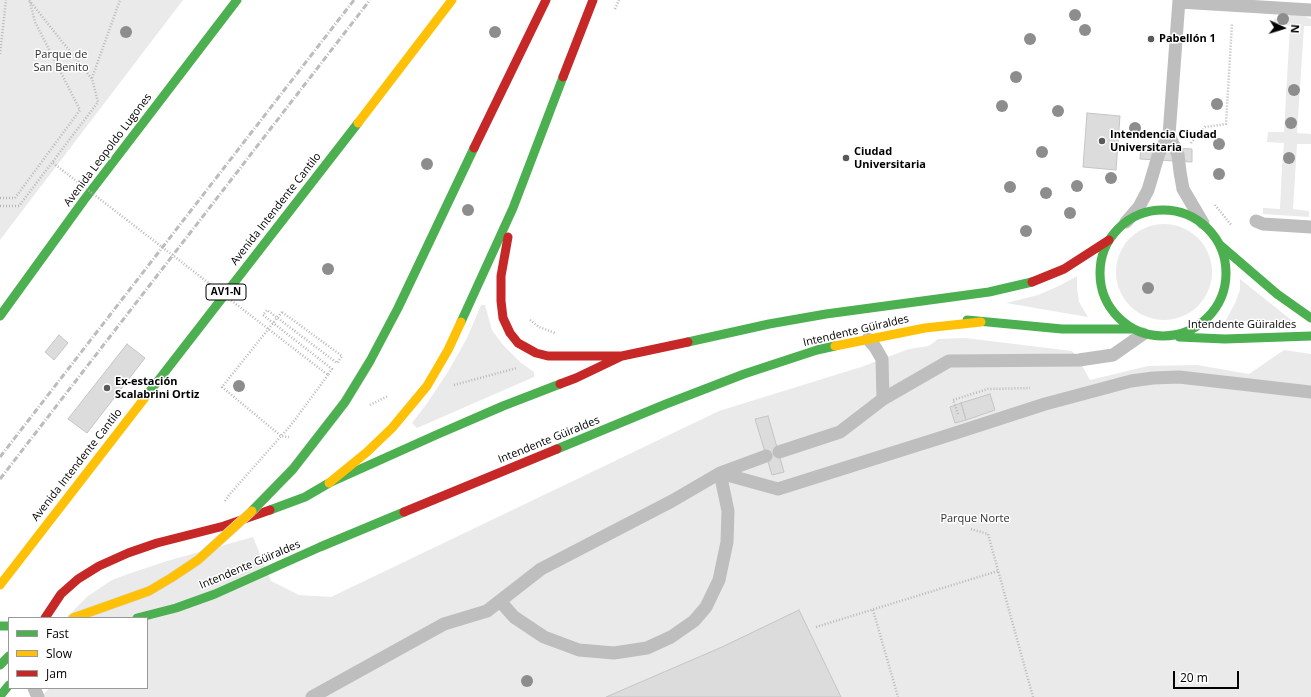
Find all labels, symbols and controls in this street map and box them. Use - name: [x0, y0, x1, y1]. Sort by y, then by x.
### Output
- north arrow: [1263, 8, 1303, 48]
- text: N: [1288, 24, 1303, 34]
- place label: Pabellón 1: [1159, 32, 1216, 46]
- marker: Pabellón 1: [1146, 34, 1156, 44]
- park label: Parque de San Benito: [33, 48, 89, 74]
- street label: Avenida Leopoldo Lugones: [61, 91, 155, 209]
- place label: Intendencia Ciudad Universitaria: [1110, 128, 1217, 154]
- marker: Intendencia Ciudad Universitaria: [1097, 136, 1107, 146]
- place label: Ciudad Universitaria: [854, 145, 926, 171]
- street label: Avenida Intendente Cantilo: [228, 150, 324, 268]
- marker: Ciudad Universitaria: [841, 153, 851, 163]
- road number: AV1-N: [206, 284, 246, 300]
- street label: Intendente Güiraldes: [802, 312, 910, 350]
- street label: Intendente Güiraldes: [1188, 318, 1296, 332]
- place label: Ex-estación Scalabrini Ortiz: [115, 375, 199, 401]
- marker: Ex-estación Scalabrini Ortiz: [102, 383, 112, 393]
- street label: Avenida Intendente Cantilo: [29, 406, 125, 524]
- street label: Intendente Güiraldes: [496, 414, 602, 466]
- park label: Parque Norte: [940, 512, 1010, 526]
- street label: Intendente Güiraldes: [198, 538, 302, 592]
- legend: [8, 617, 148, 689]
- text: Fast: [46, 625, 69, 642]
- text: Slow: [46, 645, 72, 662]
- scale bar: [1175, 663, 1241, 689]
- text: Jam: [46, 665, 67, 682]
- text: 20 m: [1180, 669, 1208, 686]

